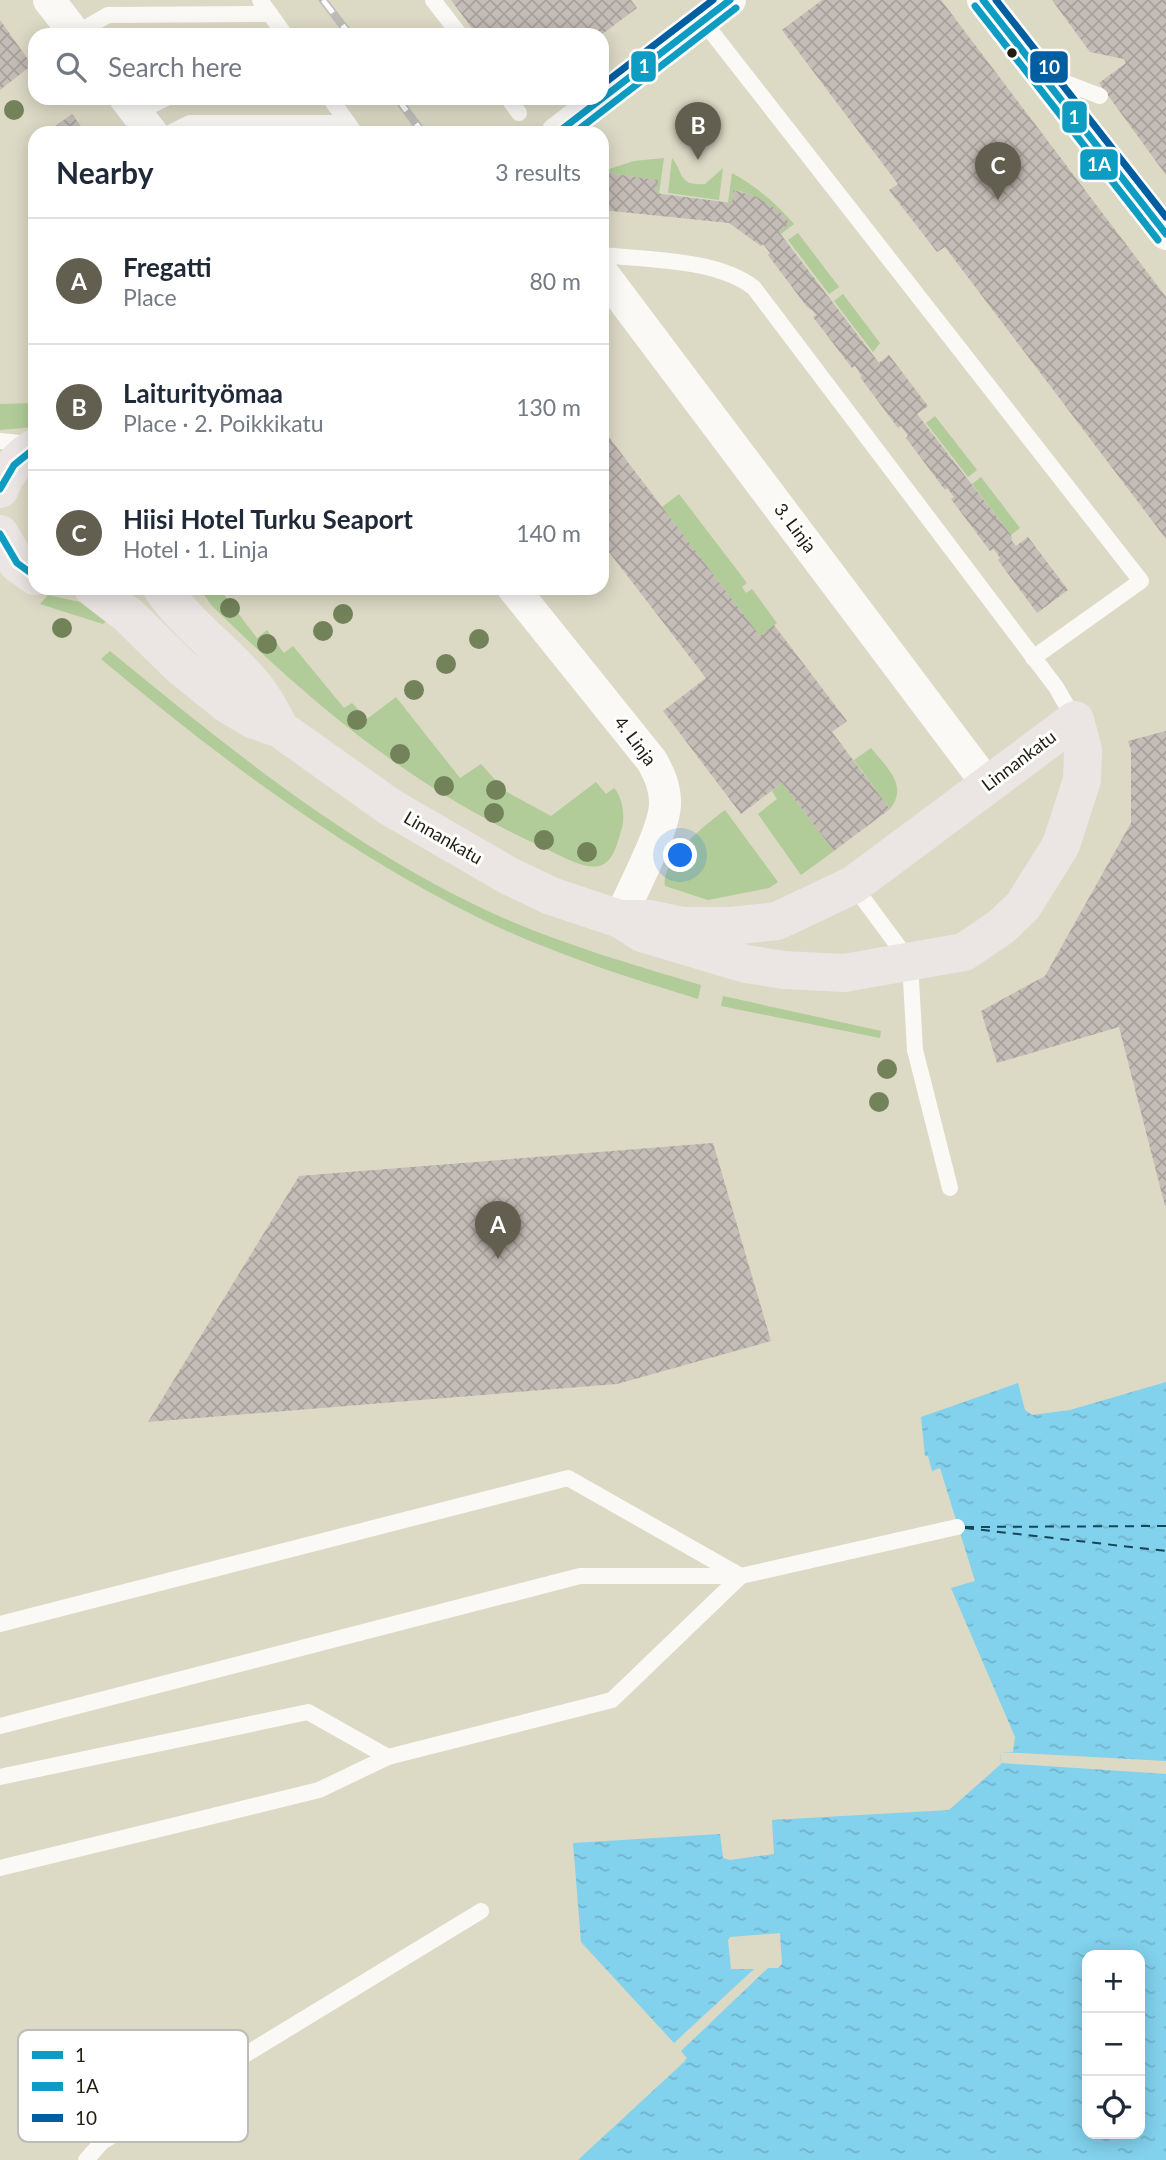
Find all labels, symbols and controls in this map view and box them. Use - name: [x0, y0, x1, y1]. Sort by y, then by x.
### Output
- search box: [28, 28, 609, 105]
- unlabelled marker: [1005, 46, 1019, 60]
- icon: search: [52, 48, 90, 86]
- line badge: 1: [630, 50, 657, 83]
- line badge: 10: [1029, 50, 1069, 84]
- text: Search here: [108, 51, 242, 83]
- text: 1: [638, 54, 650, 77]
- text: 10: [1038, 55, 1060, 78]
- line badge: 1: [1061, 100, 1088, 134]
- pin: B: [675, 102, 721, 160]
- text: 1: [1068, 105, 1080, 128]
- pin: C: [975, 142, 1021, 200]
- line badge: 1A: [1079, 148, 1119, 181]
- text: 1A: [1087, 152, 1112, 175]
- text: Nearby: [56, 154, 154, 190]
- text: 3 results: [495, 158, 581, 186]
- text: Fregatti: [123, 251, 212, 283]
- text: A: [71, 267, 87, 295]
- text: 80 m: [530, 267, 581, 295]
- text: Place: [123, 283, 177, 311]
- text: Laiturityömaa: [123, 377, 283, 409]
- text: B: [71, 393, 87, 421]
- text: 130 m: [516, 393, 581, 421]
- text: Place · 2. Poikkikatu: [123, 409, 324, 437]
- street label: 3. Linja: [770, 498, 821, 556]
- text: Hiisi Hotel Turku Seaport: [123, 503, 413, 535]
- text: C: [71, 519, 87, 547]
- text: 140 m: [516, 519, 581, 547]
- text: Hotel · 1. Linja: [123, 535, 268, 563]
- street label: 4. Linja: [610, 711, 661, 769]
- street label: Linnankatu: [977, 725, 1060, 795]
- street label: Linnankatu: [400, 806, 487, 868]
- your location: [663, 838, 697, 872]
- pin: A: [475, 1201, 521, 1259]
- map controls: [1082, 1950, 1145, 2139]
- button: +: [1082, 1950, 1145, 2013]
- button: −: [1082, 2013, 1145, 2076]
- legend: [18, 2030, 248, 2142]
- text: 1: [75, 2043, 86, 2066]
- text: 1A: [75, 2074, 99, 2097]
- button: locate: [1082, 2076, 1145, 2139]
- text: 10: [75, 2106, 97, 2129]

